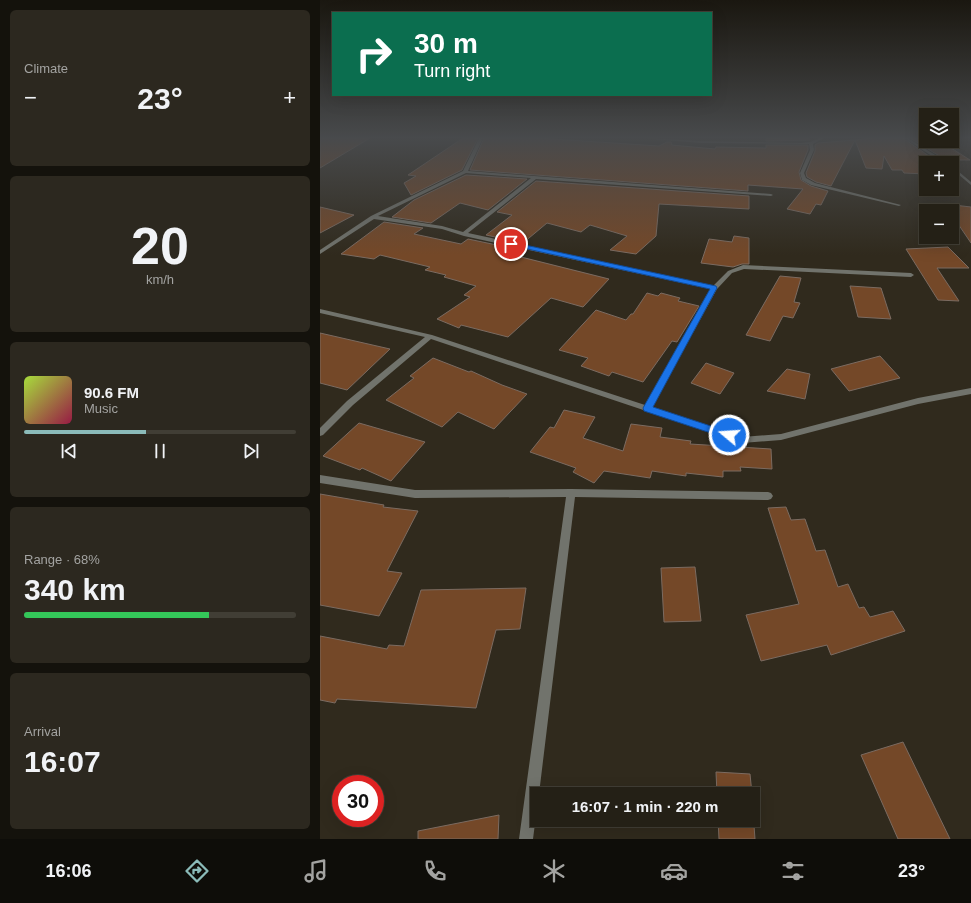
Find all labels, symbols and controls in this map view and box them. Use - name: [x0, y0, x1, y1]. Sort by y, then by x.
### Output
- icon: right: [348, 28, 400, 80]
- text: 30 m: [414, 28, 478, 59]
- text: Climate: [24, 61, 68, 76]
- text: Turn right: [414, 61, 490, 81]
- text: 23°: [137, 82, 183, 115]
- text: −: [24, 85, 37, 110]
- text: +: [283, 85, 296, 110]
- map controls: [919, 108, 959, 244]
- button: layers: [919, 108, 959, 148]
- button: +: [919, 156, 959, 196]
- button: −: [919, 204, 959, 244]
- text: 20: [131, 217, 189, 275]
- pin: [494, 227, 528, 261]
- icon: arrive: [500, 233, 522, 255]
- text: km/h: [146, 272, 174, 287]
- text: 90.6 FM: [84, 384, 139, 401]
- text: Music: [84, 401, 118, 416]
- position arrow: [708, 414, 750, 456]
- icon: previous: [58, 440, 80, 462]
- icon: pause: [149, 440, 171, 462]
- icon: next: [240, 440, 262, 462]
- text: Range · 68%: [24, 552, 100, 567]
- text: 340 km: [24, 573, 126, 606]
- text: Arrival: [24, 724, 61, 739]
- text: 16:07: [24, 745, 101, 778]
- speed limit sign: 30: [332, 775, 384, 827]
- text: 16:07 · 1 min · 220 m: [572, 798, 718, 815]
- icon: directions: [183, 857, 211, 885]
- icon: music: [302, 857, 330, 885]
- icon: phone: [421, 857, 449, 885]
- icon: climate: [540, 857, 568, 885]
- icon: car: [660, 857, 688, 885]
- icon: filters: [779, 857, 807, 885]
- text: 16:06: [46, 861, 92, 881]
- text: 23°: [898, 861, 925, 881]

